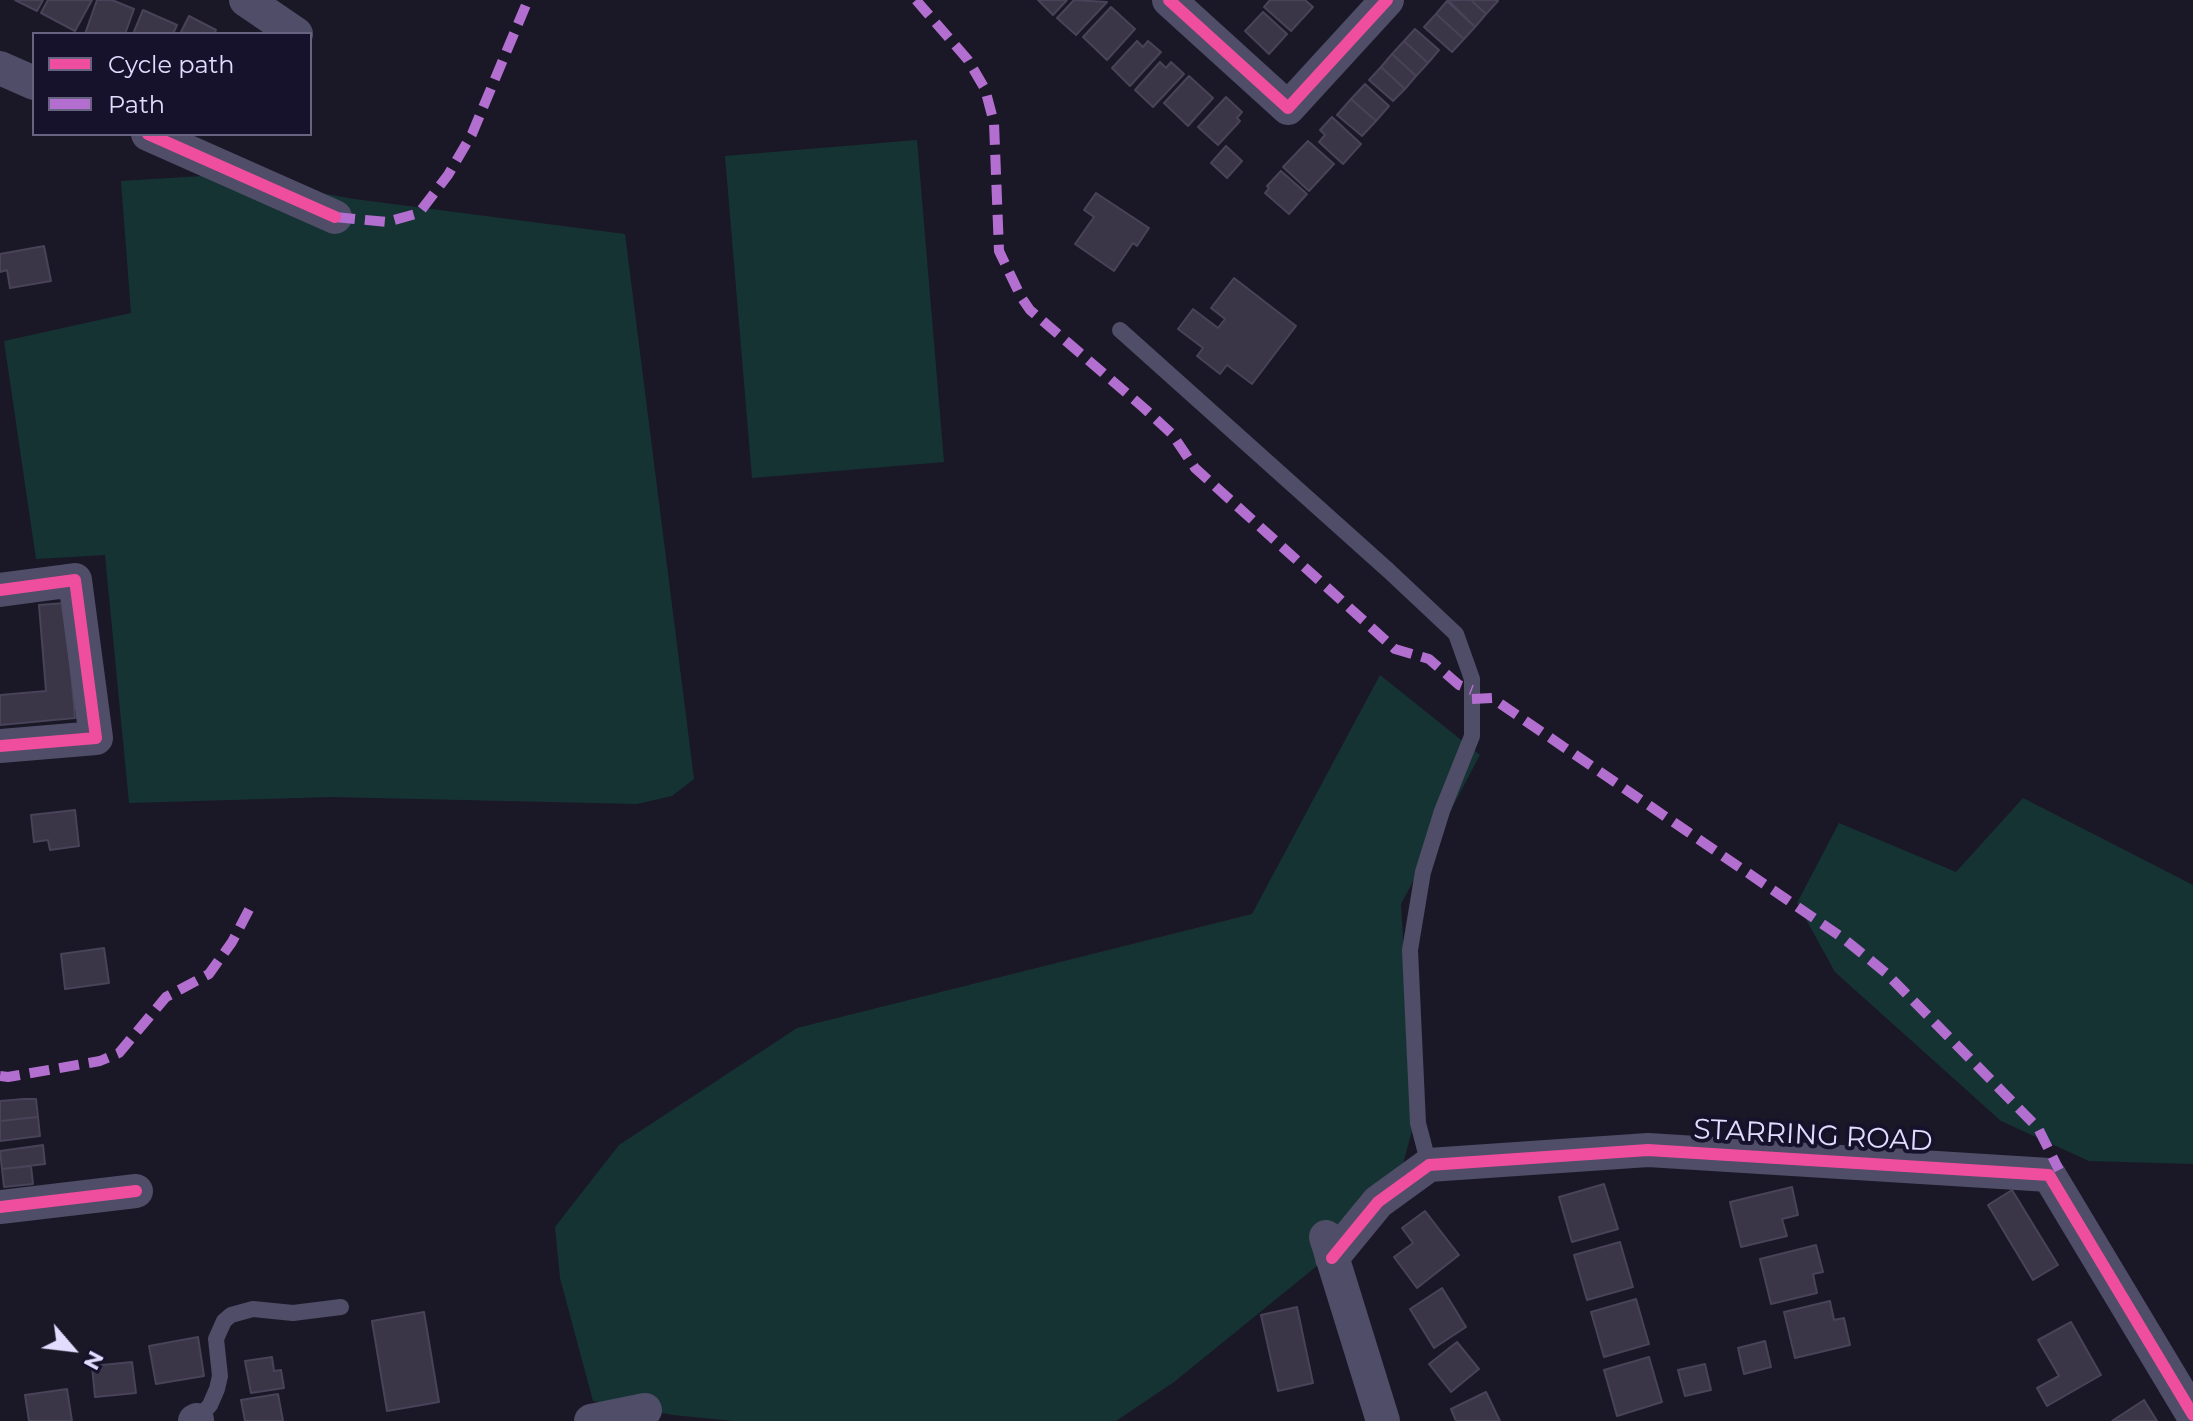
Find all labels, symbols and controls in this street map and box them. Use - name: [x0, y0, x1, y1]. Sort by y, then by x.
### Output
- legend: [32, 32, 312, 136]
- text: Cycle path: [108, 50, 235, 79]
- text: Path: [108, 90, 165, 119]
- street label: STARRING ROAD: [1693, 1113, 1933, 1159]
- north arrow: [32, 1309, 112, 1389]
- text: N: [78, 1346, 110, 1375]

